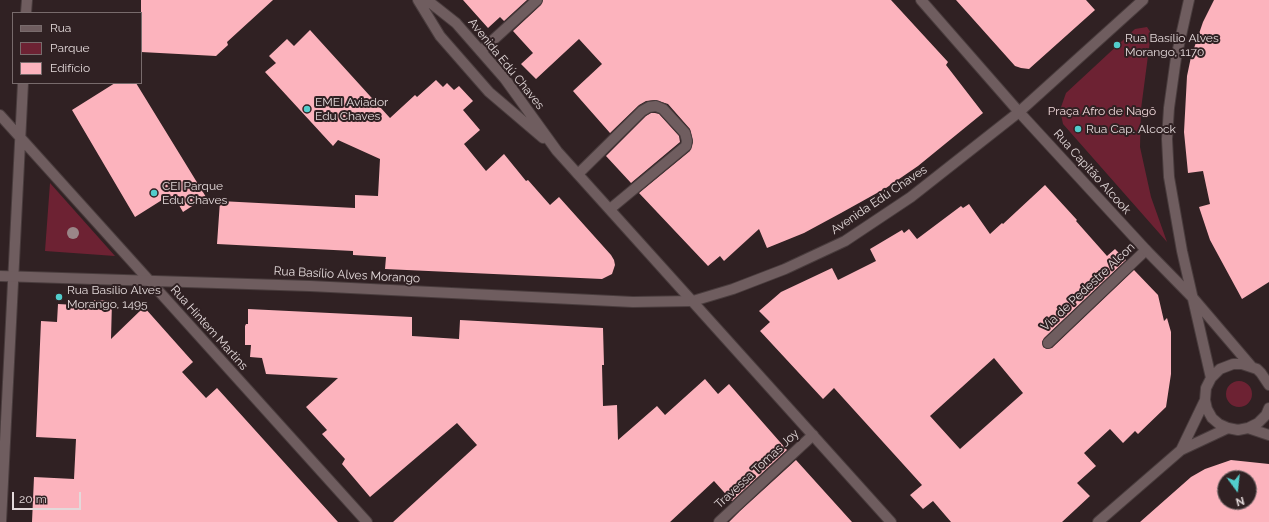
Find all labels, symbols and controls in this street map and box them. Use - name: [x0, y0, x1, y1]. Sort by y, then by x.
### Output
- legend: [12, 12, 142, 84]
- street label: Avenida Edú Chaves: [465, 16, 547, 112]
- text: Rua: [50, 21, 71, 35]
- place label: Rua Basílio Alves Morango, 1170: [1125, 31, 1219, 59]
- marker: Rua Basílio Alves Morango, 1170: [1112, 40, 1122, 50]
- text: Parque: [50, 41, 90, 55]
- text: Edifício: [50, 61, 90, 75]
- place label: EMEI Aviador Edu Chaves: [315, 95, 388, 123]
- marker: EMEI Aviador Edu Chaves: [302, 104, 312, 114]
- park label: Praça Afro de Nagô: [1048, 104, 1156, 118]
- place label: Rua Cap. Alcock: [1086, 122, 1176, 136]
- marker: Rua Cap. Alcock: [1073, 124, 1083, 134]
- street label: Rua Capitão Alcook: [1050, 127, 1134, 217]
- street label: Avenida Edú Chaves: [828, 162, 930, 238]
- place label: CEI Parque Edu Chaves: [162, 179, 227, 207]
- marker: CEI Parque Edu Chaves: [149, 188, 159, 198]
- street label: Via de Pedestre Alcon: [1038, 240, 1138, 334]
- street label: Rua Basílio Alves Morango: [273, 264, 421, 286]
- place label: Rua Basílio Alves Morango, 1495: [67, 283, 161, 311]
- street label: Rua Hintem Martins: [167, 283, 251, 373]
- marker: Rua Basílio Alves Morango, 1495: [54, 292, 64, 302]
- street label: Travessa Tomas Joy: [712, 426, 802, 512]
- north arrow: [1217, 470, 1257, 510]
- scale bar: [14, 484, 83, 510]
- text: 20 m: [19, 492, 47, 506]
- text: N: [1234, 494, 1246, 508]

